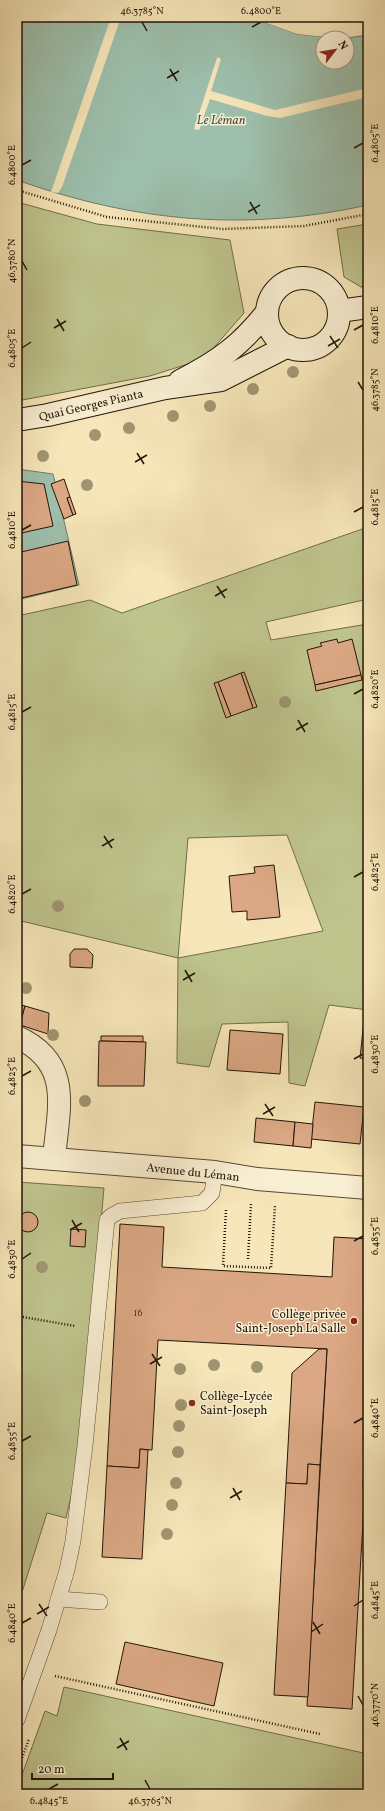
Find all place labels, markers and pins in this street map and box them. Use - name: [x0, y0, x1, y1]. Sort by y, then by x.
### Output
- place label: Collège privée Saint-Joseph La Salle: [236, 1307, 346, 1337]
- marker: Collège privée Saint-Joseph La Salle: [349, 1316, 359, 1326]
- place label: Collège-Lycée Saint-Joseph: [200, 1389, 273, 1419]
- marker: Collège-Lycée Saint-Joseph: [187, 1398, 197, 1408]

